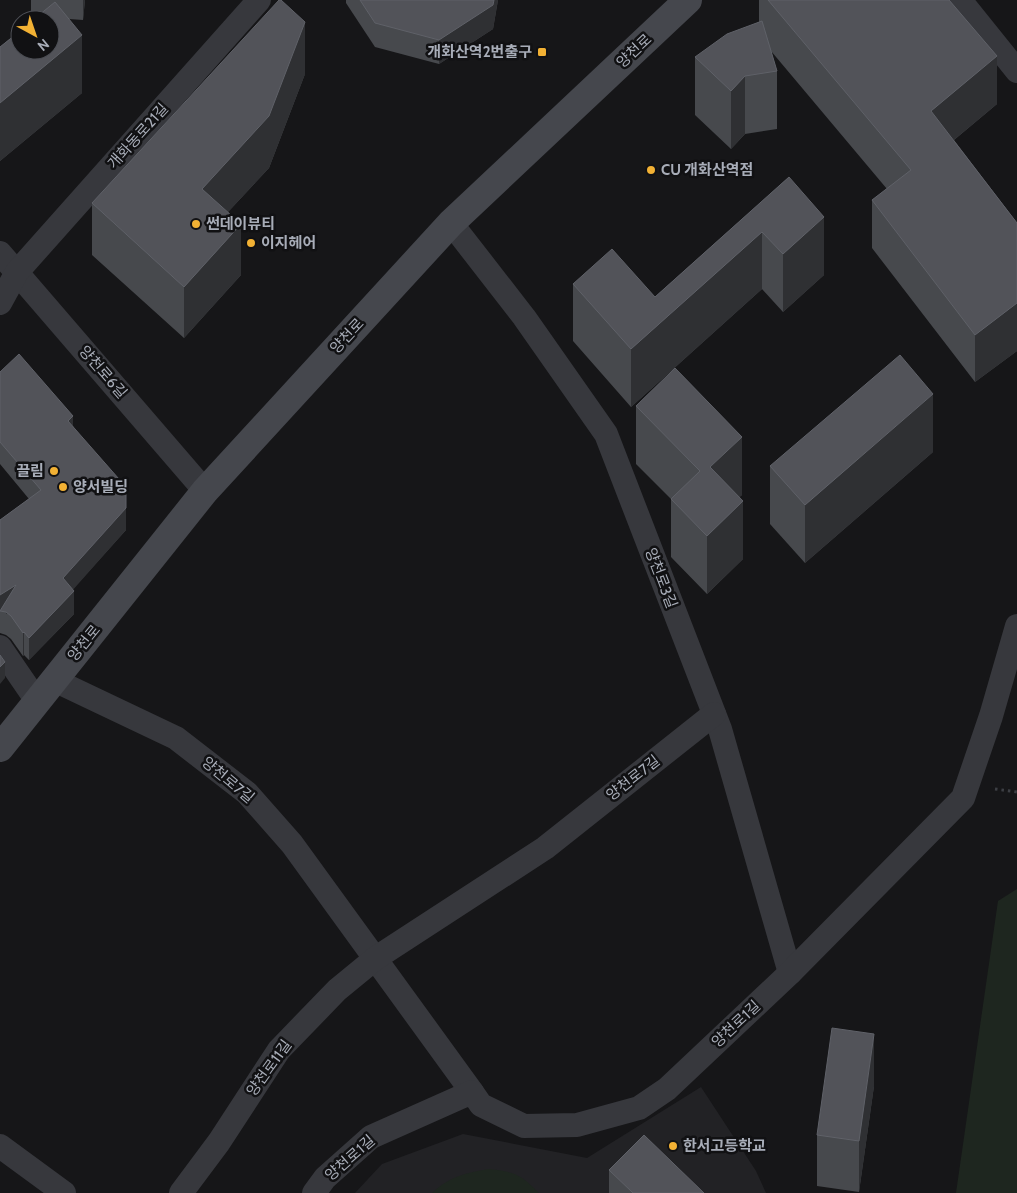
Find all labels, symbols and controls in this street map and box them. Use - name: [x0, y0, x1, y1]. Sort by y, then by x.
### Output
- north arrow: [10, 10, 60, 60]
- street label: 양천로: [613, 30, 655, 72]
- text: N: [34, 35, 53, 55]
- place label: 개화산역2번출구: [427, 43, 532, 61]
- marker: 개화산역2번출구: [536, 46, 548, 58]
- street label: 개화동로21길: [104, 100, 172, 172]
- place label: CU 개화산역점: [661, 161, 753, 179]
- marker: CU 개화산역점: [645, 164, 657, 176]
- place label: 썬데이뷰티: [206, 215, 275, 233]
- marker: 썬데이뷰티: [190, 218, 202, 230]
- place label: 이지헤어: [261, 234, 316, 252]
- marker: 이지헤어: [245, 237, 257, 249]
- street label: 양천로: [326, 315, 368, 357]
- street label: 양천로6길: [75, 342, 131, 402]
- place label: 끌림: [16, 462, 44, 480]
- marker: 끌림: [48, 465, 60, 477]
- place label: 양서빌딩: [73, 478, 128, 496]
- marker: 양서빌딩: [57, 481, 69, 493]
- street label: 양천로3길: [641, 545, 681, 611]
- street label: 양천로: [64, 621, 104, 665]
- street label: 양천로7길: [603, 752, 663, 804]
- street label: 양천로7길: [198, 753, 258, 807]
- street label: 양천로1길: [708, 997, 764, 1051]
- street label: 양천로11길: [243, 1036, 295, 1100]
- street label: 양천로1길: [321, 1131, 379, 1185]
- place label: 한서고등학교: [683, 1137, 766, 1155]
- marker: 한서고등학교: [667, 1140, 679, 1152]

